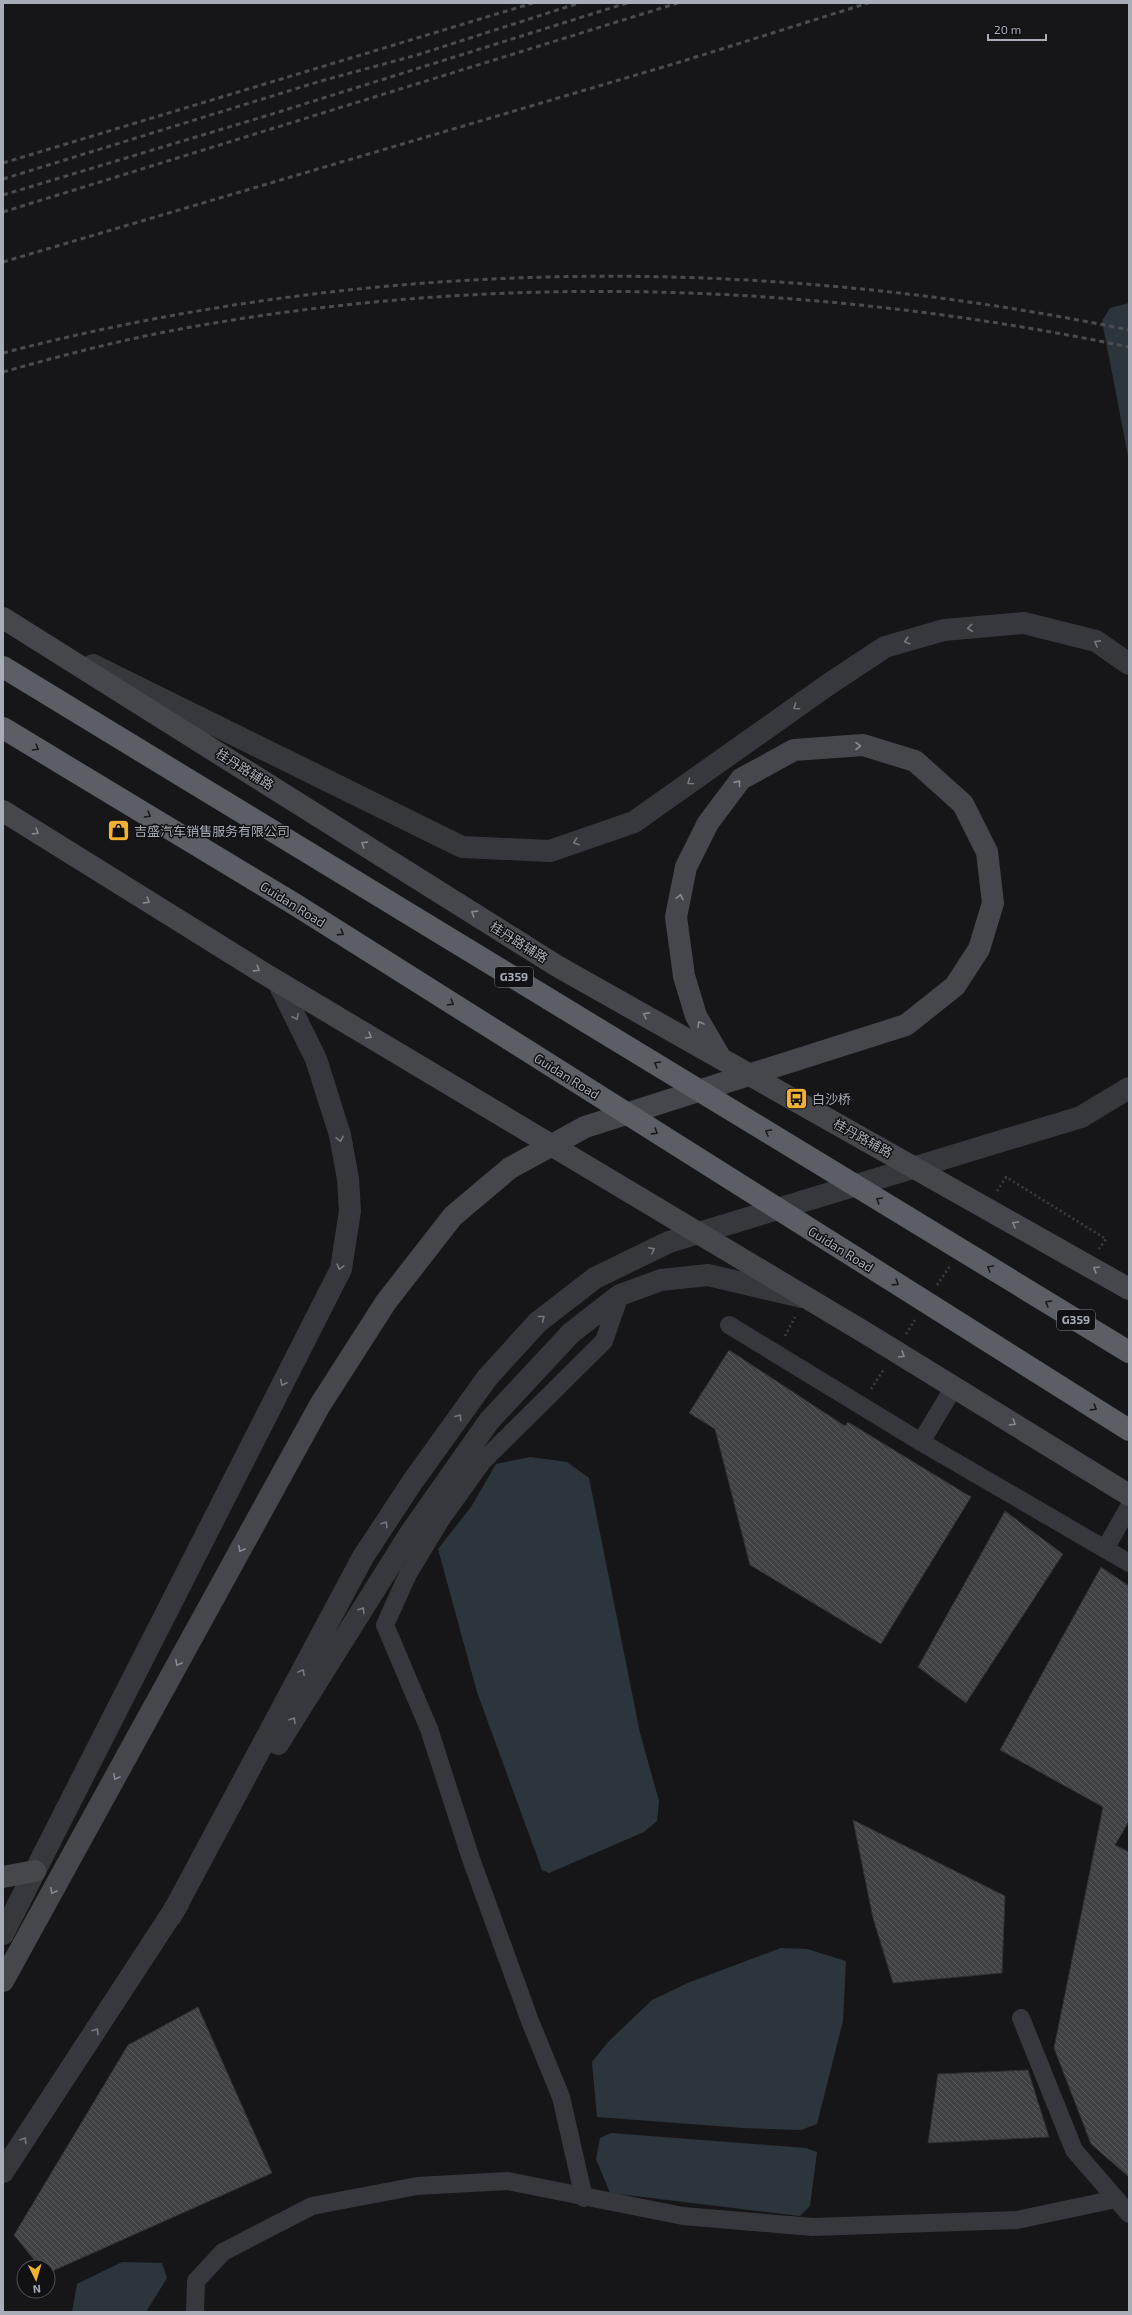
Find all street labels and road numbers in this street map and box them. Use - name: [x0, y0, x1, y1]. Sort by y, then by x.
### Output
- street label: 桂丹路辅路: [213, 745, 277, 793]
- street label: Guidan Road: [257, 878, 329, 930]
- street label: 桂丹路辅路: [487, 918, 551, 966]
- road number: G359: [495, 967, 533, 987]
- street label: Guidan Road: [531, 1050, 603, 1102]
- street label: 桂丹路辅路: [831, 1115, 895, 1161]
- street label: Guidan Road: [805, 1223, 877, 1275]
- road number: G359: [1057, 1310, 1095, 1330]

